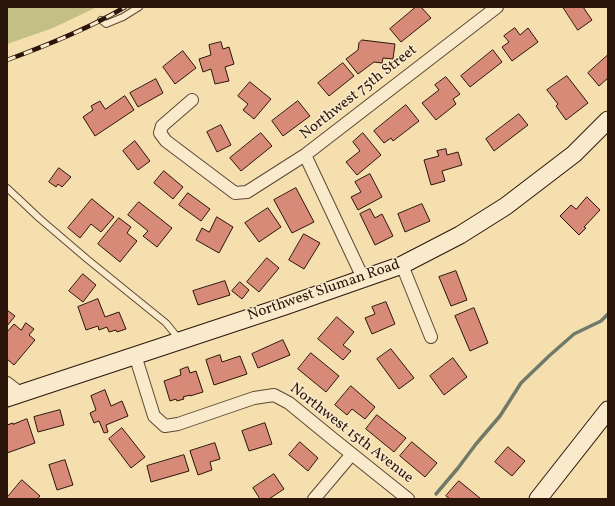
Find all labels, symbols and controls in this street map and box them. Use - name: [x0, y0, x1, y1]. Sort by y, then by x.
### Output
- street label: Northwest 75th Street: [297, 42, 421, 144]
- street label: Northwest Sluman Road: [245, 256, 403, 326]
- street label: Northwest 15th Avenue: [286, 380, 416, 488]

